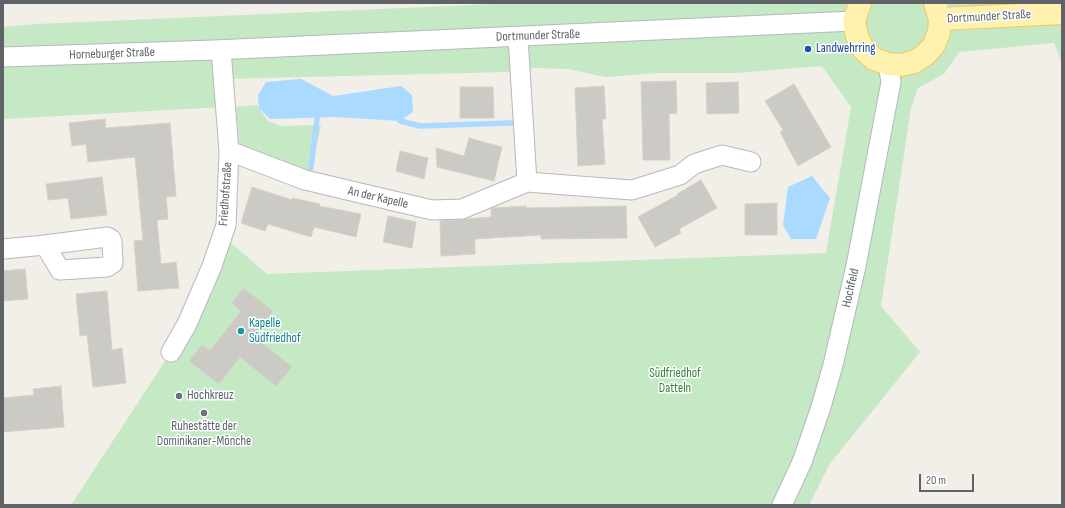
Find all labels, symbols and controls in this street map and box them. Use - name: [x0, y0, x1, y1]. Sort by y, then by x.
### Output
- street label: Dortmunder Straße: [947, 7, 1031, 27]
- street label: Dortmunder Straße: [496, 27, 580, 45]
- place label: Landwehrring: [816, 41, 875, 57]
- marker: Landwehrring: [803, 44, 813, 54]
- street label: Horneburger Straße: [69, 45, 155, 63]
- street label: Friedhofstraße: [216, 161, 236, 227]
- street label: An der Kapelle: [346, 183, 410, 213]
- street label: Hochfeld: [839, 267, 863, 309]
- place label: Kapelle Südfriedhof: [249, 316, 301, 347]
- marker: Kapelle Südfriedhof: [236, 326, 246, 336]
- park label: Südfriedhof Datteln: [649, 366, 701, 397]
- place label: Hochkreuz: [187, 388, 234, 404]
- marker: Hochkreuz: [174, 391, 184, 401]
- marker: Ruhestätte der Dominikaner-Mönche: [199, 408, 209, 418]
- place label: Ruhestätte der Dominikaner-Mönche: [157, 419, 251, 450]
- scale bar: [921, 466, 976, 492]
- text: 20 m: [926, 473, 946, 488]

